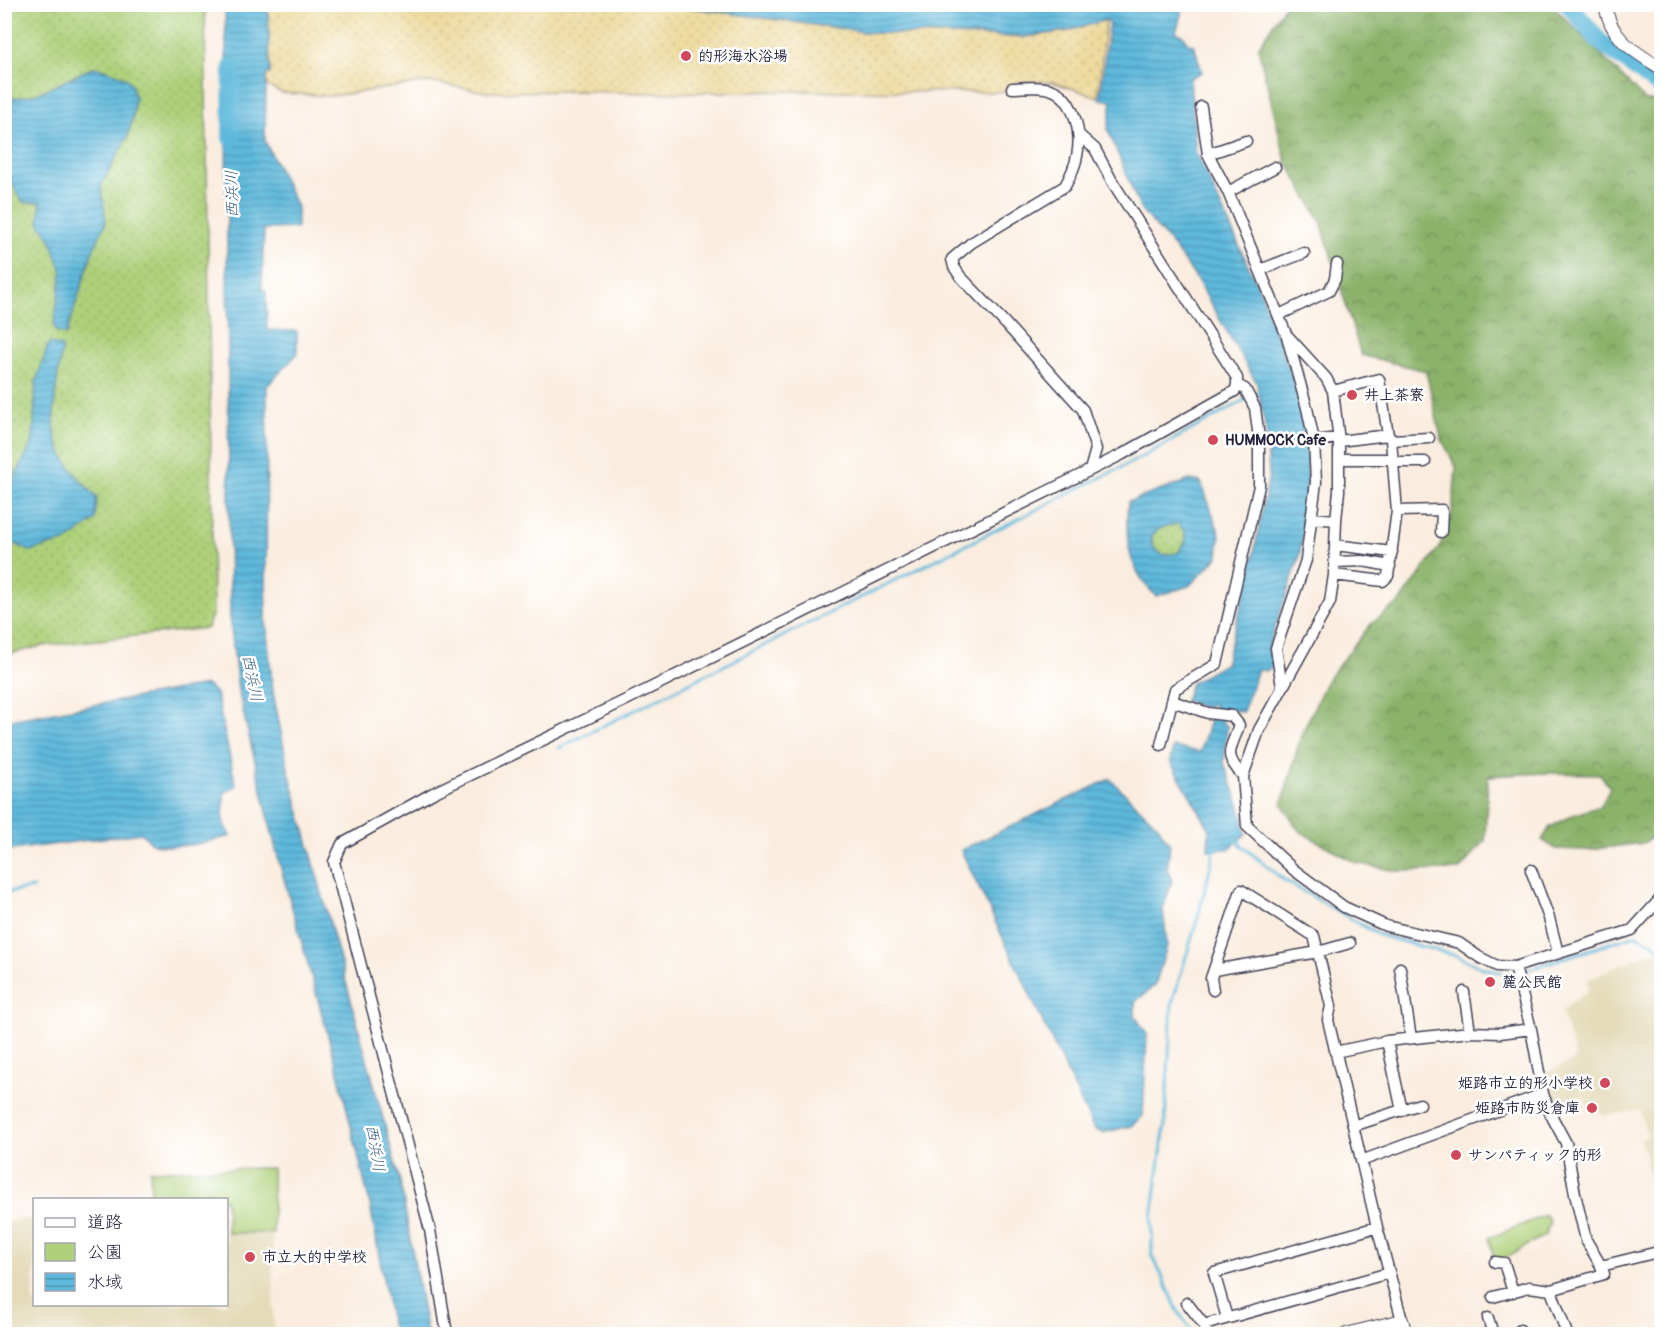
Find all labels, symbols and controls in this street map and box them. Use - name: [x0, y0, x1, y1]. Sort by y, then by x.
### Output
- place label: 的形海水浴場: [698, 47, 788, 66]
- marker: 的形海水浴場: [679, 49, 693, 63]
- water label: 西浜川: [222, 170, 242, 218]
- place label: 井上茶寮: [1364, 386, 1424, 405]
- marker: 井上茶寮: [1345, 388, 1359, 402]
- place label: HUMMOCK Cafe: [1225, 431, 1327, 450]
- marker: HUMMOCK Cafe: [1206, 433, 1220, 447]
- water label: 西浜川: [237, 653, 267, 704]
- place label: 麓公民館: [1502, 973, 1562, 992]
- marker: 麓公民館: [1483, 975, 1497, 989]
- place label: 姫路市立的形小学校: [1458, 1074, 1593, 1093]
- marker: 姫路市立的形小学校: [1598, 1076, 1612, 1090]
- place label: 姫路市防災倉庫: [1475, 1099, 1580, 1118]
- marker: 姫路市防災倉庫: [1585, 1101, 1599, 1115]
- water label: 西浜川: [361, 1123, 389, 1174]
- place label: サンパティック的形: [1468, 1146, 1602, 1165]
- marker: サンパティック的形: [1449, 1148, 1463, 1162]
- legend: [33, 1198, 228, 1306]
- text: 道路: [87, 1211, 123, 1234]
- text: 公園: [87, 1241, 123, 1264]
- place label: 市立大的中学校: [262, 1248, 367, 1267]
- marker: 市立大的中学校: [243, 1250, 257, 1264]
- text: 水域: [87, 1271, 123, 1294]

